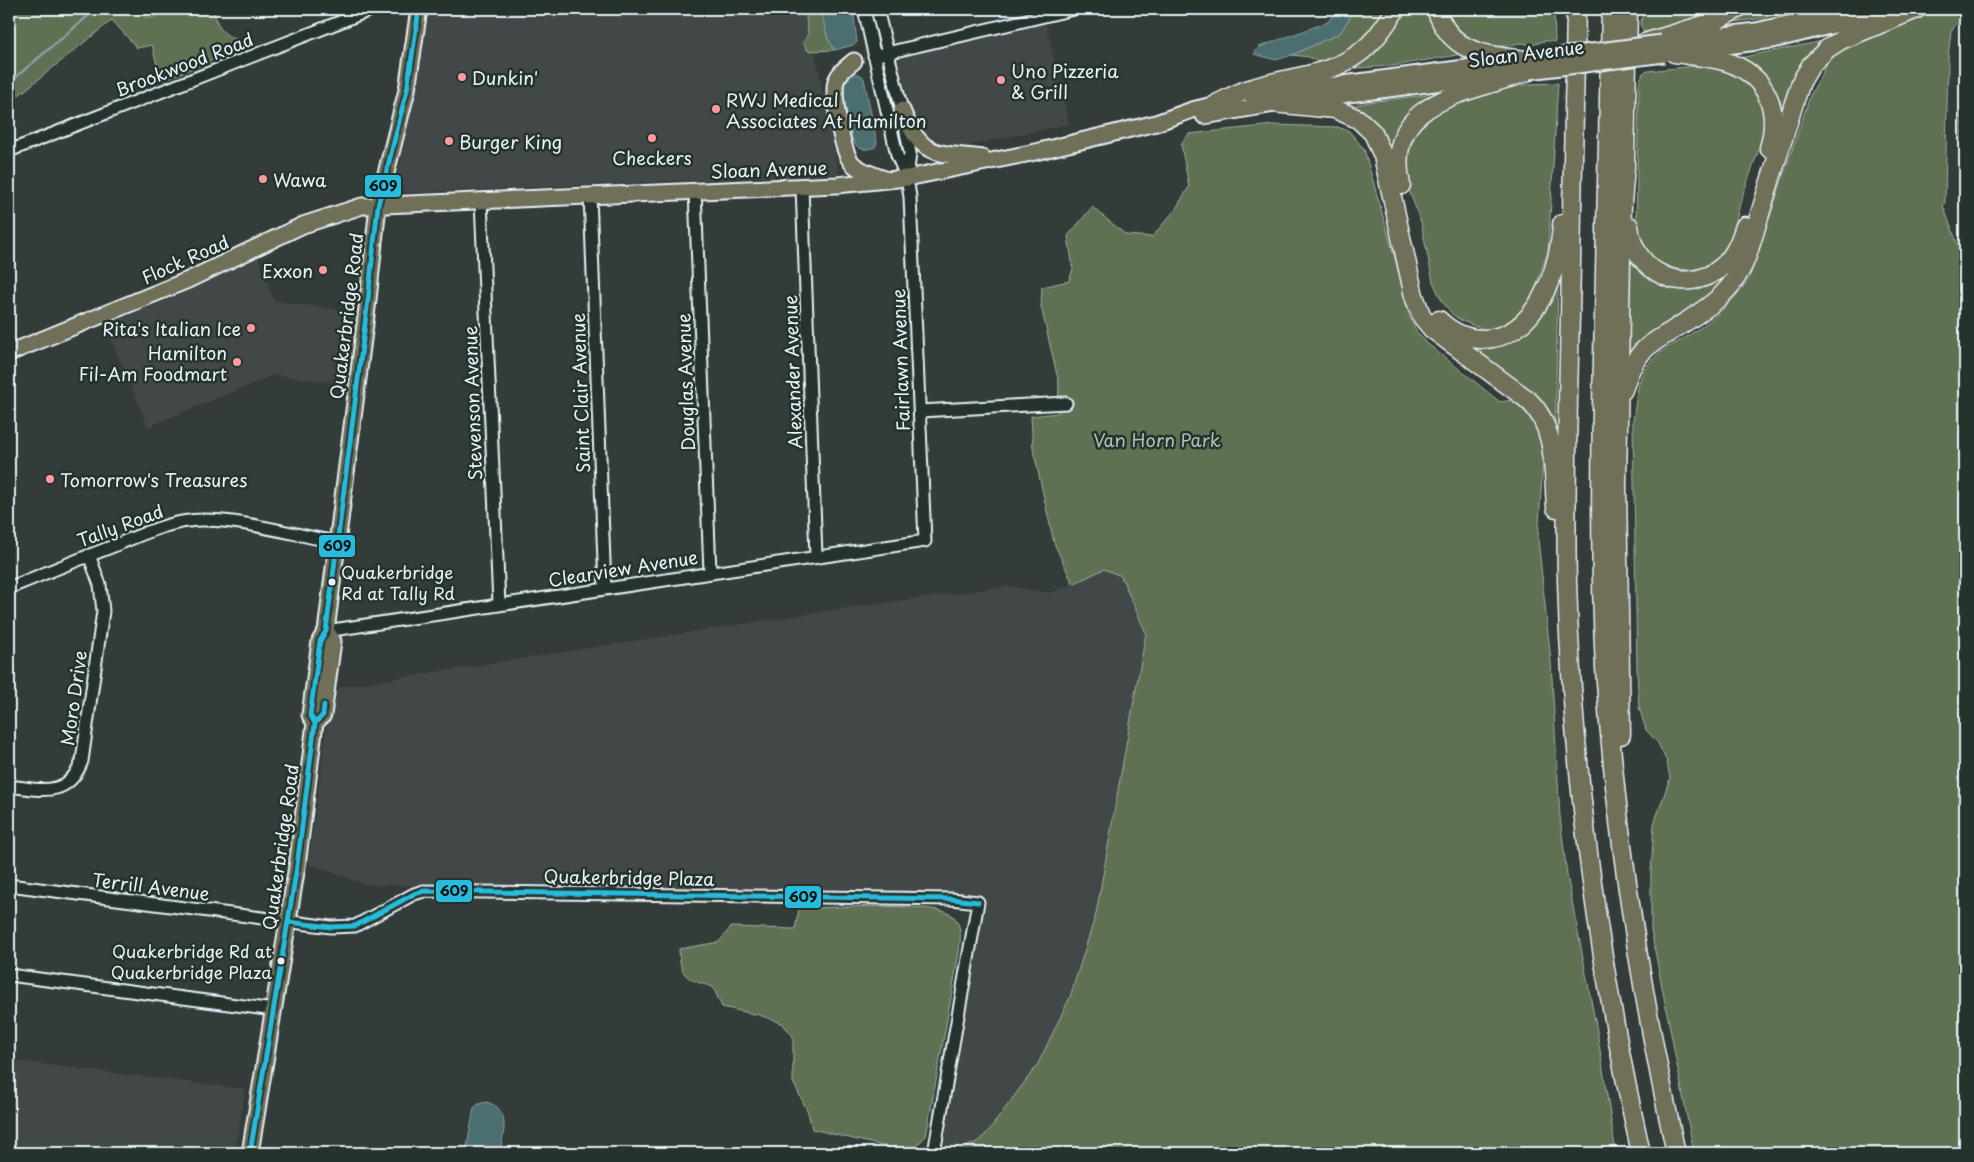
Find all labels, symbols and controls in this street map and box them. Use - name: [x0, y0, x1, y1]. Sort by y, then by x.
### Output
- street label: Brookwood Road: [111, 25, 257, 103]
- street label: Sloan Avenue: [1466, 32, 1586, 74]
- place label: Uno Pizzeria & Grill: [1011, 57, 1119, 105]
- place label: Dunkin': [472, 64, 538, 91]
- marker: Dunkin': [456, 71, 468, 83]
- marker: Uno Pizzeria & Grill: [995, 74, 1007, 86]
- place label: RWJ Medical Associates At Hamilton: [726, 86, 927, 134]
- marker: RWJ Medical Associates At Hamilton: [710, 103, 722, 115]
- place label: Burger King: [459, 128, 562, 155]
- marker: Checkers: [646, 132, 658, 144]
- marker: Burger King: [443, 135, 455, 147]
- place label: Checkers: [612, 144, 692, 171]
- street label: Sloan Avenue: [710, 153, 828, 185]
- place label: Wawa: [273, 166, 327, 193]
- marker: Wawa: [257, 173, 269, 185]
- line badge: 609: [364, 174, 402, 198]
- text: 609: [369, 175, 397, 196]
- street label: Flock Road: [137, 228, 233, 290]
- street label: Quakerbridge Road: [322, 231, 370, 401]
- place label: Exxon: [262, 257, 313, 284]
- marker: Exxon: [317, 264, 329, 276]
- street label: Fairlawn Avenue: [884, 288, 916, 432]
- street label: Alexander Avenue: [776, 294, 808, 449]
- street label: Saint Clair Avenue: [564, 312, 596, 473]
- street label: Douglas Avenue: [669, 313, 701, 451]
- place label: Rita's Italian Ice: [102, 315, 241, 342]
- marker: Rita's Italian Ice: [245, 322, 257, 334]
- street label: Stevenson Avenue: [456, 325, 488, 481]
- place label: Hamilton Fil-Am Foodmart: [79, 339, 227, 387]
- marker: Hamilton Fil-Am Foodmart: [231, 356, 243, 368]
- park label: Van Horn Park: [1093, 426, 1221, 453]
- place label: Tomorrow's Treasures: [60, 466, 247, 493]
- marker: Tomorrow's Treasures: [44, 473, 56, 485]
- street label: Tally Road: [73, 497, 167, 553]
- line badge: 609: [318, 534, 356, 558]
- text: 609: [323, 535, 351, 556]
- street label: Clearview Avenue: [546, 543, 700, 593]
- place label: Quakerbridge Rd at Tally Rd: [341, 559, 455, 606]
- marker: Quakerbridge Rd at Tally Rd: [327, 577, 337, 587]
- street label: Moro Drive: [53, 649, 93, 747]
- street label: Quakerbridge Road: [255, 762, 305, 932]
- street label: Quakerbridge Plaza: [543, 862, 715, 892]
- street label: Terrill Avenue: [91, 865, 211, 907]
- line badge: 609: [435, 879, 473, 903]
- text: 609: [440, 880, 468, 901]
- line badge: 609: [784, 885, 822, 909]
- text: 609: [789, 886, 817, 907]
- place label: Quakerbridge Rd at Quakerbridge Plaza: [111, 938, 272, 985]
- marker: Quakerbridge Rd at Quakerbridge Plaza: [276, 956, 286, 966]

